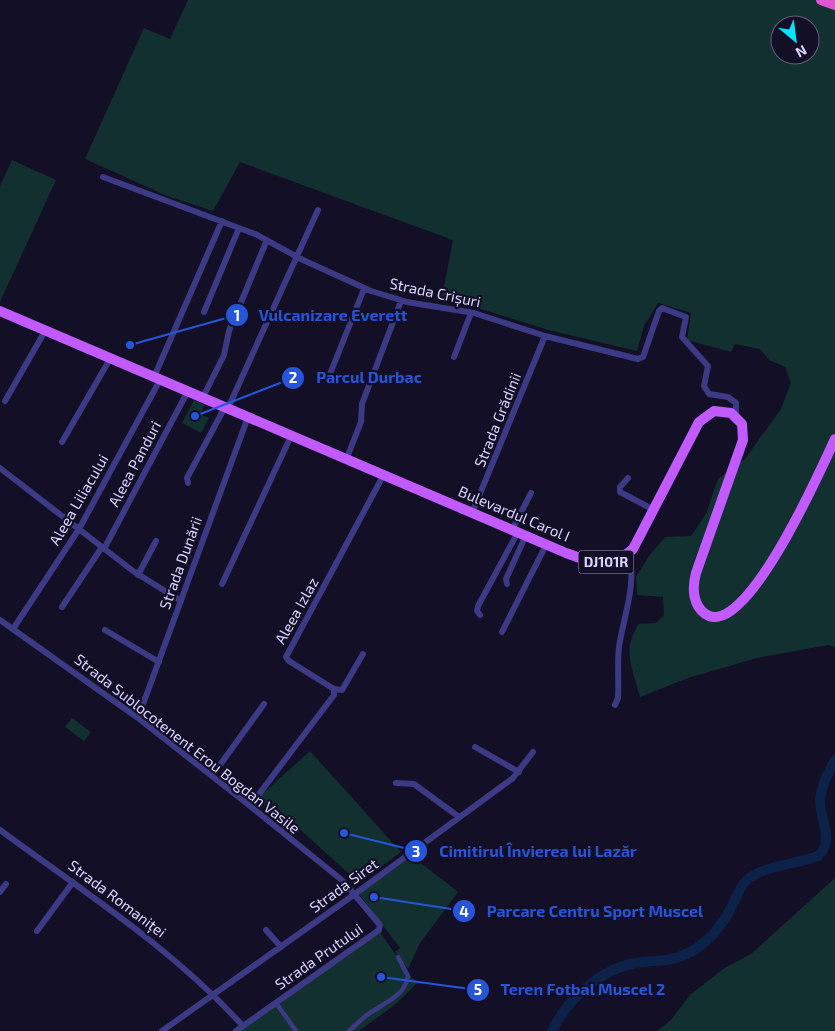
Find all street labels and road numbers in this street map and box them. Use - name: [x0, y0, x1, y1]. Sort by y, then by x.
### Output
- street label: Strada Crișuri: [388, 274, 482, 312]
- street label: Strada Grădinii: [470, 370, 524, 470]
- street label: Aleea Panduri: [104, 418, 164, 509]
- street label: Aleea Liliacului: [45, 451, 111, 548]
- street label: Bulevardul Carol I: [456, 481, 573, 545]
- street label: Strada Dunării: [155, 514, 205, 611]
- road number: DJ101R: [578, 550, 634, 574]
- street label: Aleea Izlaz: [270, 574, 322, 647]
- street label: Strada Sublocotenent Erou Bogdan Vasile: [71, 650, 304, 837]
- street label: Strada Siret: [306, 854, 381, 916]
- street label: Strada Romaniței: [64, 856, 170, 942]
- street label: Strada Prutului: [271, 919, 366, 993]

